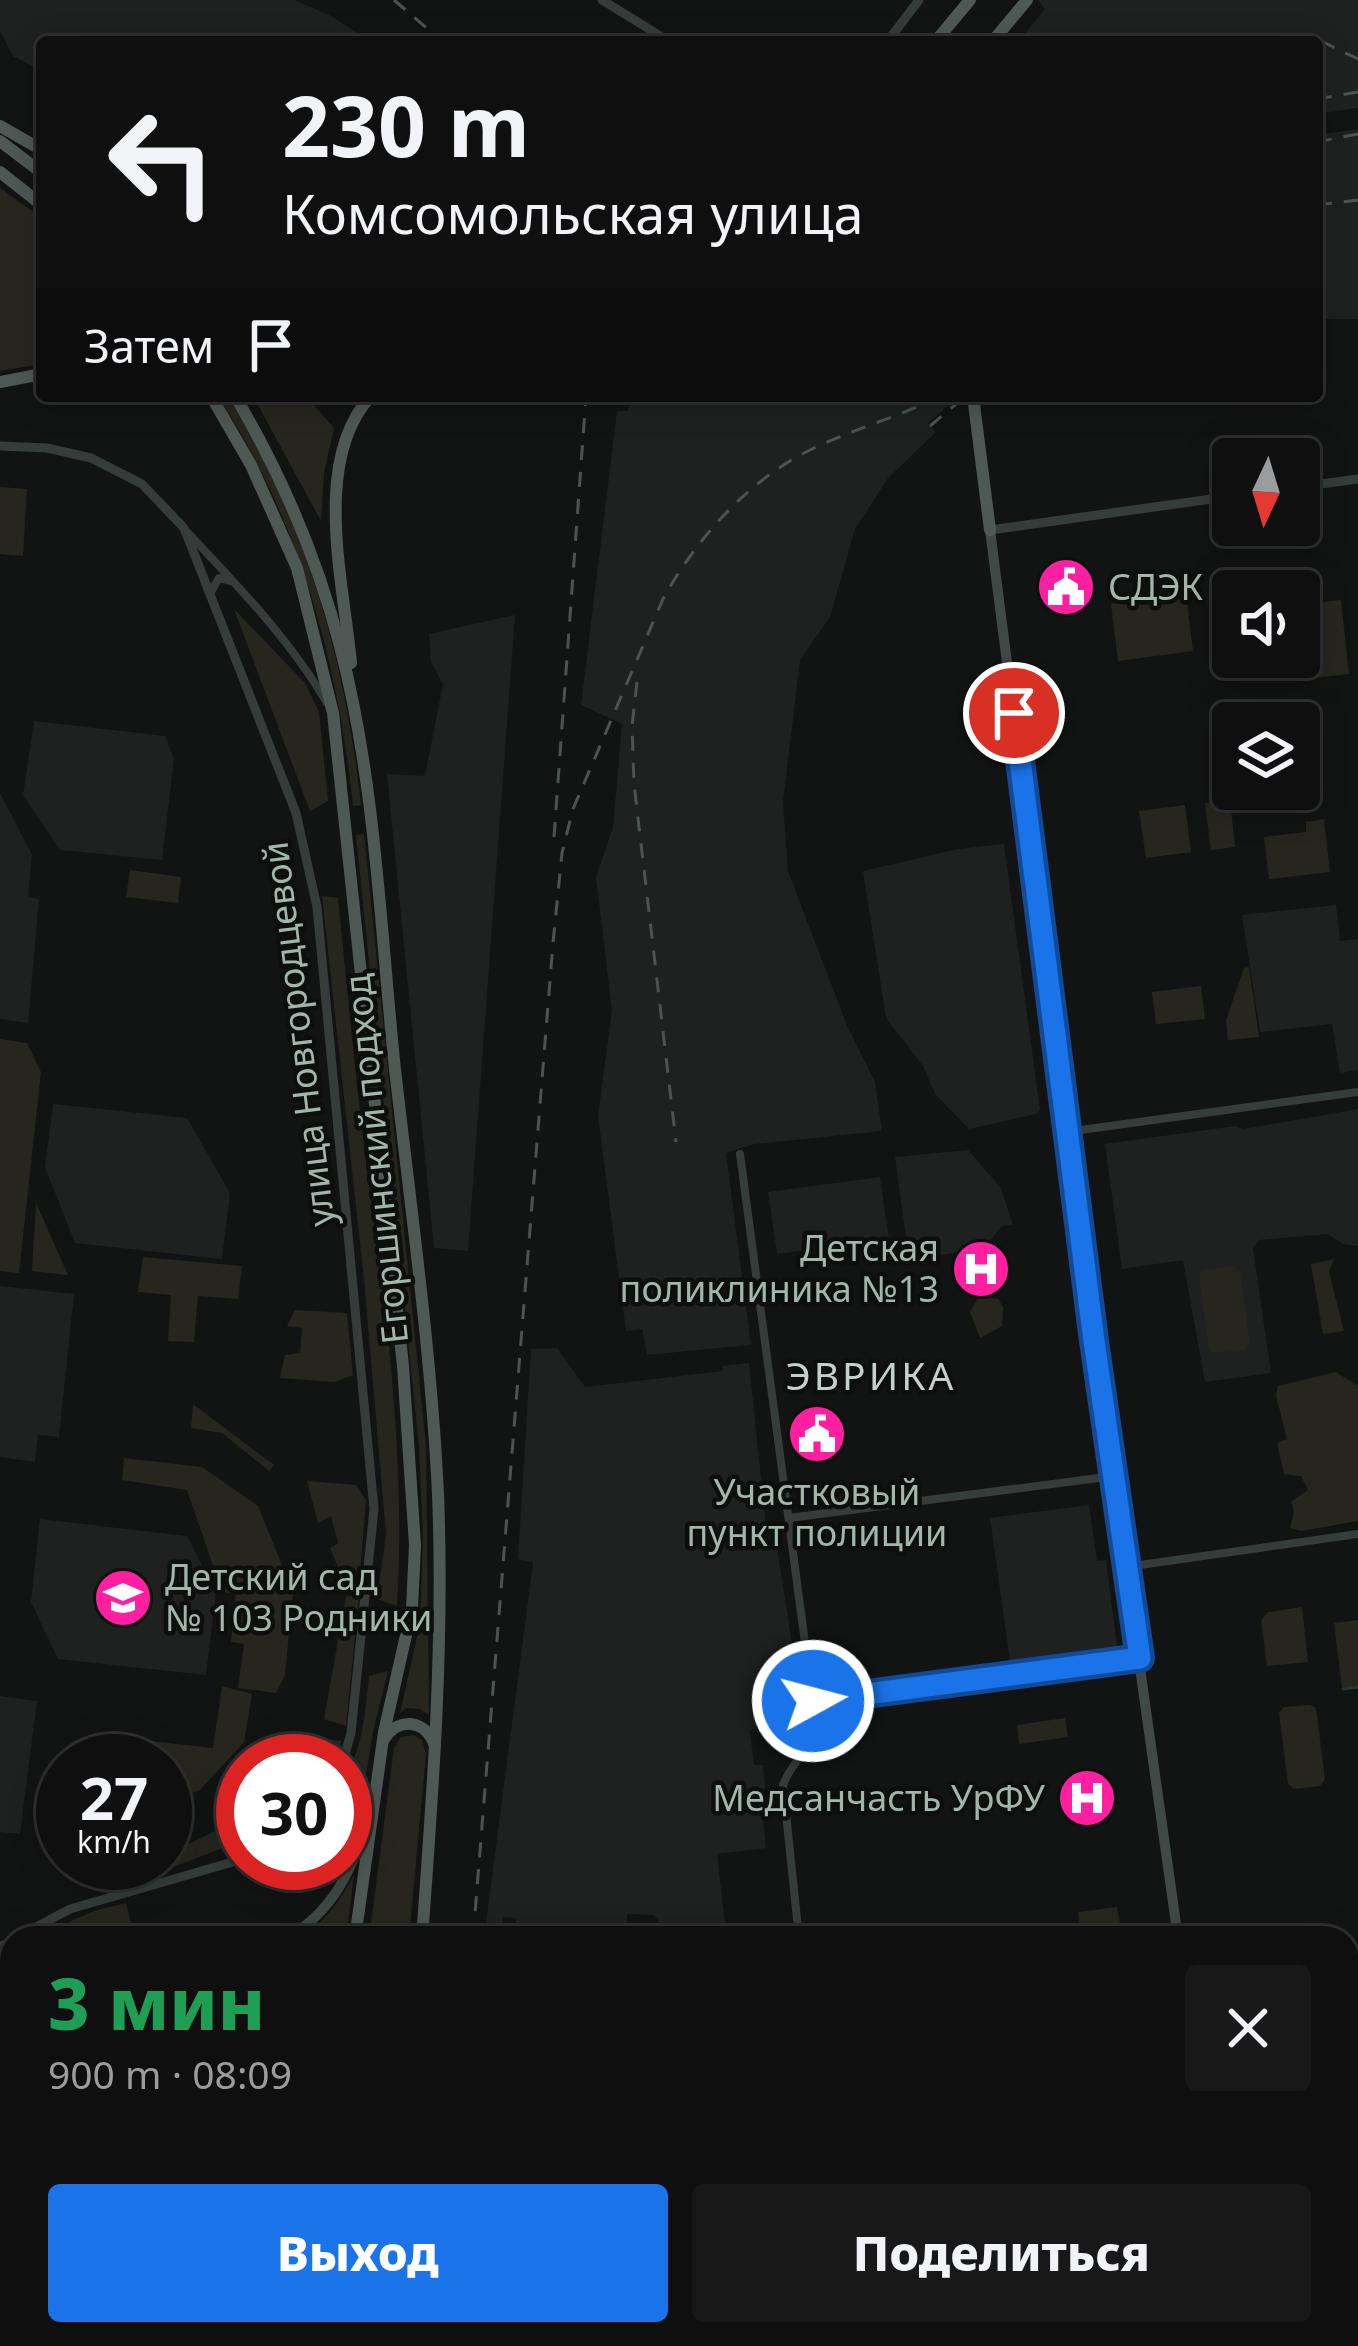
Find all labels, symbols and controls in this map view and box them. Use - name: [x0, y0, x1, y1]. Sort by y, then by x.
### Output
- text: 230 m: [282, 67, 530, 182]
- icon: left: [84, 84, 240, 240]
- text: Комсомольская улица: [282, 176, 864, 250]
- icon: arrive: [238, 312, 304, 378]
- text: Затем: [84, 315, 214, 376]
- north arrow: [1212, 438, 1320, 546]
- map controls: [1212, 438, 1320, 810]
- public building icon: СДЭК: [1035, 556, 1097, 618]
- place label: СДЭК: [1108, 562, 1204, 611]
- button: sound: [1212, 570, 1320, 678]
- pin: [963, 662, 1065, 764]
- icon: arrive: [981, 680, 1047, 746]
- button: layers: [1212, 702, 1320, 810]
- street label: улица Новгородцевой: [250, 839, 345, 1229]
- street label: Егоршинский подход: [332, 972, 419, 1346]
- place label: Детская поликлиника №13: [620, 1223, 939, 1313]
- hospital icon: Детская поликлиника №13: [950, 1238, 1012, 1300]
- district label: ЭВРИКА: [786, 1348, 956, 1401]
- public building icon: Участковый пункт полиции: [786, 1403, 848, 1465]
- place label: Участковый пункт полиции: [687, 1467, 947, 1557]
- place label: Детский сад № 103 Родники: [165, 1552, 432, 1642]
- school or university icon: Детский сад № 103 Родники: [92, 1567, 154, 1629]
- position arrow: [750, 1638, 876, 1764]
- speed limit sign: 30: [216, 1734, 372, 1890]
- text: 27: [80, 1756, 148, 1838]
- hospital icon: Медсанчасть УрФУ: [1056, 1767, 1118, 1829]
- place label: Медсанчасть УрФУ: [712, 1773, 1046, 1822]
- text: km/h: [77, 1821, 151, 1862]
- text: 3 мин: [48, 1953, 265, 2051]
- button: close: [1185, 1965, 1311, 2091]
- text: 900 m · 08:09: [48, 2047, 292, 2100]
- button: Выход: [48, 2184, 668, 2322]
- button: Поделиться: [692, 2184, 1311, 2322]

